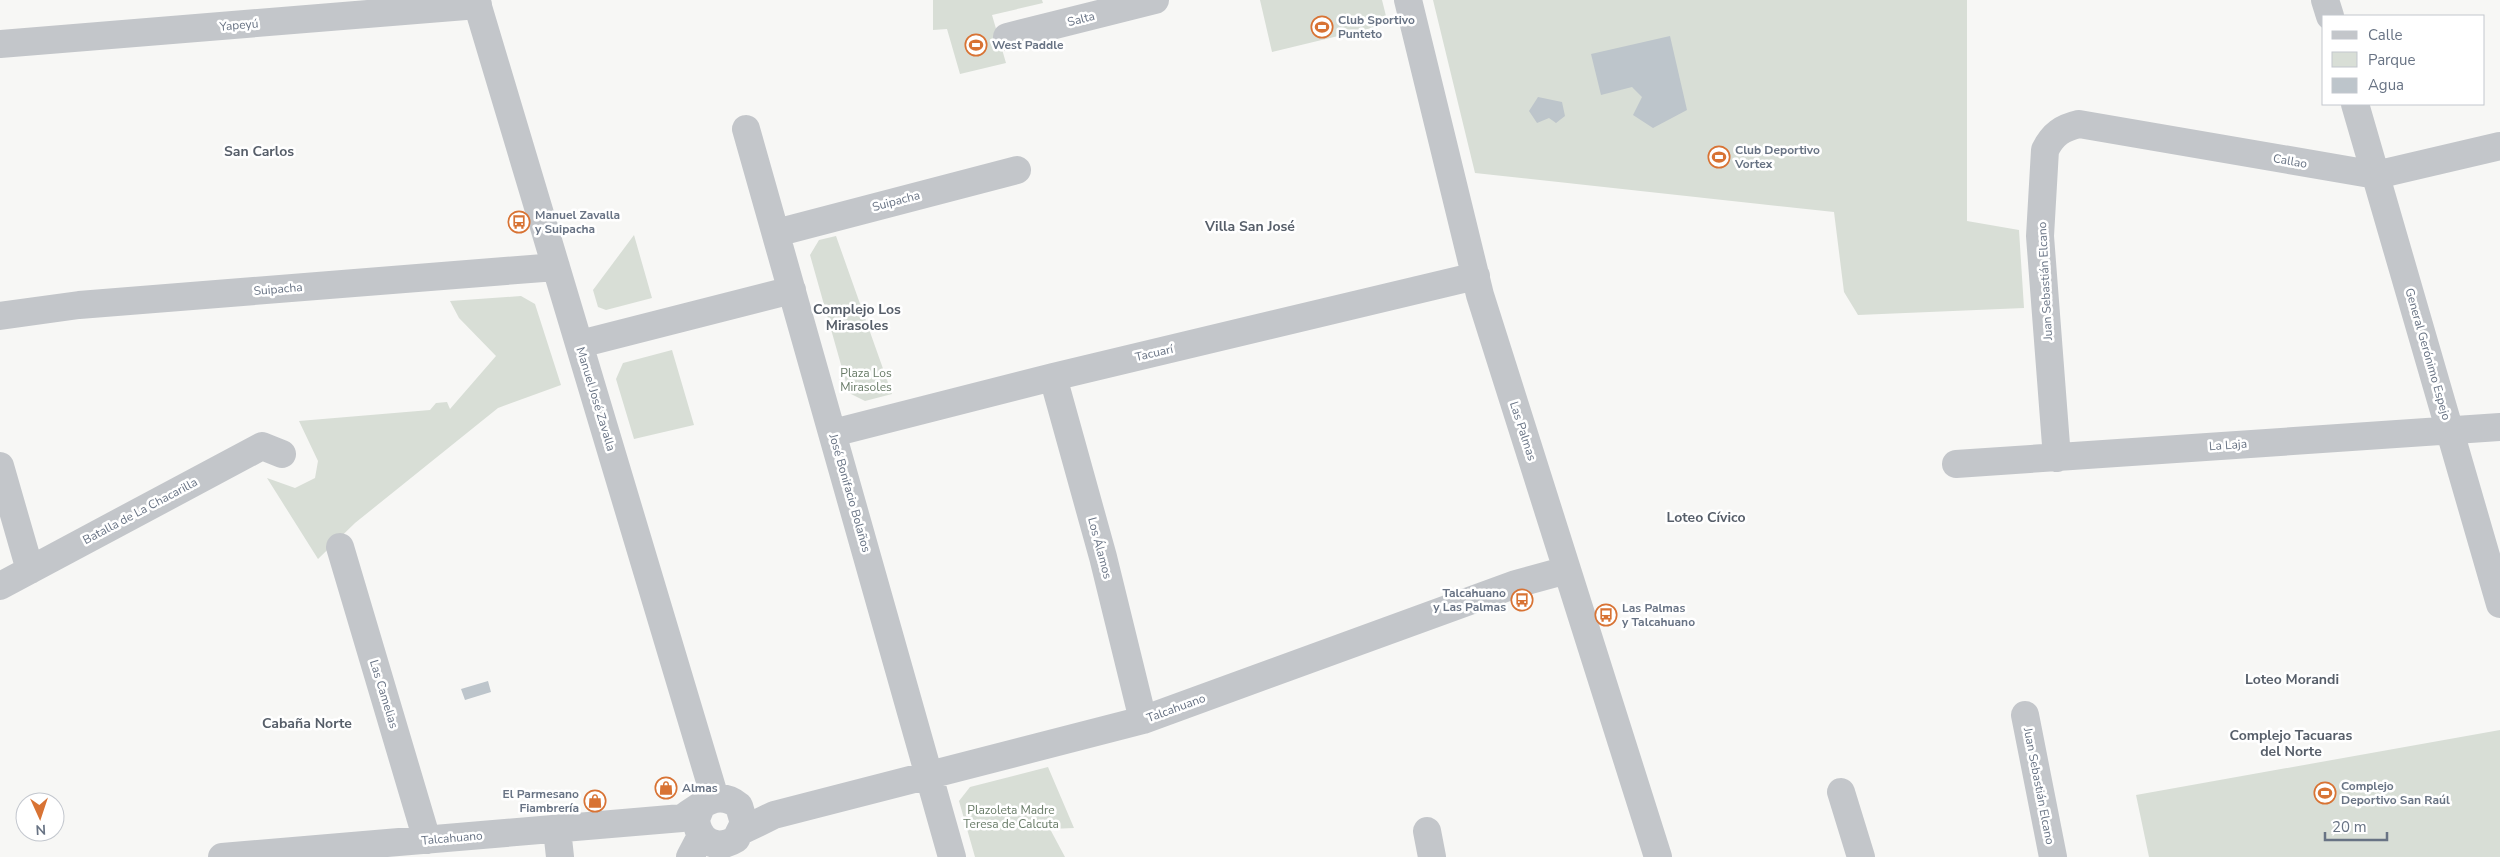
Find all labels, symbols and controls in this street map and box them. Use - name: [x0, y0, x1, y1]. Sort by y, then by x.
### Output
- street label: Salta: [1066, 8, 1096, 30]
- place label: Club Sportivo Punteto: [1338, 12, 1415, 42]
- street label: Yapeyú: [218, 15, 259, 35]
- sports icon: Club Sportivo Punteto: [1310, 15, 1334, 39]
- legend: [2322, 15, 2485, 105]
- text: Calle: [2368, 25, 2403, 45]
- sports icon: West Paddle: [964, 33, 988, 57]
- place label: West Paddle: [992, 37, 1064, 53]
- text: Parque: [2368, 50, 2416, 70]
- text: Agua: [2368, 75, 2404, 95]
- district label: San Carlos: [224, 142, 294, 161]
- place label: Club Deportivo Vortex: [1734, 142, 1820, 172]
- sports icon: Club Deportivo Vortex: [1707, 145, 1731, 169]
- street label: Callao: [2272, 150, 2309, 172]
- street label: Suipacha: [870, 187, 922, 215]
- place label: Manuel Zavalla y Suipacha: [534, 207, 620, 237]
- bus stop icon: Manuel Zavalla y Suipacha: [507, 210, 531, 234]
- district label: Villa San José: [1204, 217, 1295, 236]
- street label: Juan Sebastián Elcano: [2034, 221, 2056, 342]
- street label: Suipacha: [253, 279, 303, 299]
- street label: General Gerónimo Espejo: [2401, 286, 2455, 422]
- district label: Complejo Los Mirasoles: [813, 300, 901, 335]
- street label: Tacuarí: [1133, 341, 1176, 365]
- street label: Manuel José Zavalla: [573, 345, 619, 453]
- park label: Plaza Los Mirasoles: [840, 365, 892, 395]
- street label: Las Palmas: [1506, 399, 1540, 463]
- street label: José Bonifacio Bolaños: [825, 431, 875, 554]
- street label: La Laja: [2208, 436, 2248, 454]
- street label: Batalla de La Chacarilla: [80, 474, 200, 548]
- district label: Loteo Cívico: [1666, 508, 1746, 527]
- street label: Los Álamos: [1084, 515, 1116, 581]
- place label: Talcahuano y Las Palmas: [1432, 585, 1506, 615]
- bus stop icon: Talcahuano y Las Palmas: [1510, 588, 1534, 612]
- place label: Las Palmas y Talcahuano: [1621, 600, 1695, 630]
- bus stop icon: Las Palmas y Talcahuano: [1594, 603, 1618, 627]
- street label: Las Camelias: [366, 658, 402, 731]
- district label: Loteo Morandi: [2245, 670, 2339, 689]
- street label: Talcahuano: [1144, 690, 1208, 726]
- district label: Cabaña Norte: [262, 714, 352, 733]
- street label: Juan Sebastián Elcano: [2020, 725, 2058, 846]
- district label: Complejo Tacuaras del Norte: [2230, 726, 2353, 761]
- shop icon: Almas: [654, 776, 678, 800]
- place label: Complejo Deportivo San Raúl: [2341, 778, 2450, 808]
- place label: Almas: [682, 780, 718, 796]
- sports icon: Complejo Deportivo San Raúl: [2313, 781, 2337, 805]
- place label: El Parmesano Fiambrería: [503, 786, 579, 816]
- shop icon: El Parmesano Fiambrería: [583, 789, 607, 813]
- north arrow: [15, 792, 65, 842]
- park label: Plazoleta Madre Teresa de Calcuta: [963, 802, 1059, 832]
- scale bar: [2325, 810, 2388, 842]
- text: 20 m: [2332, 817, 2367, 837]
- text: N: [35, 820, 46, 839]
- street label: Talcahuano: [421, 827, 484, 849]

